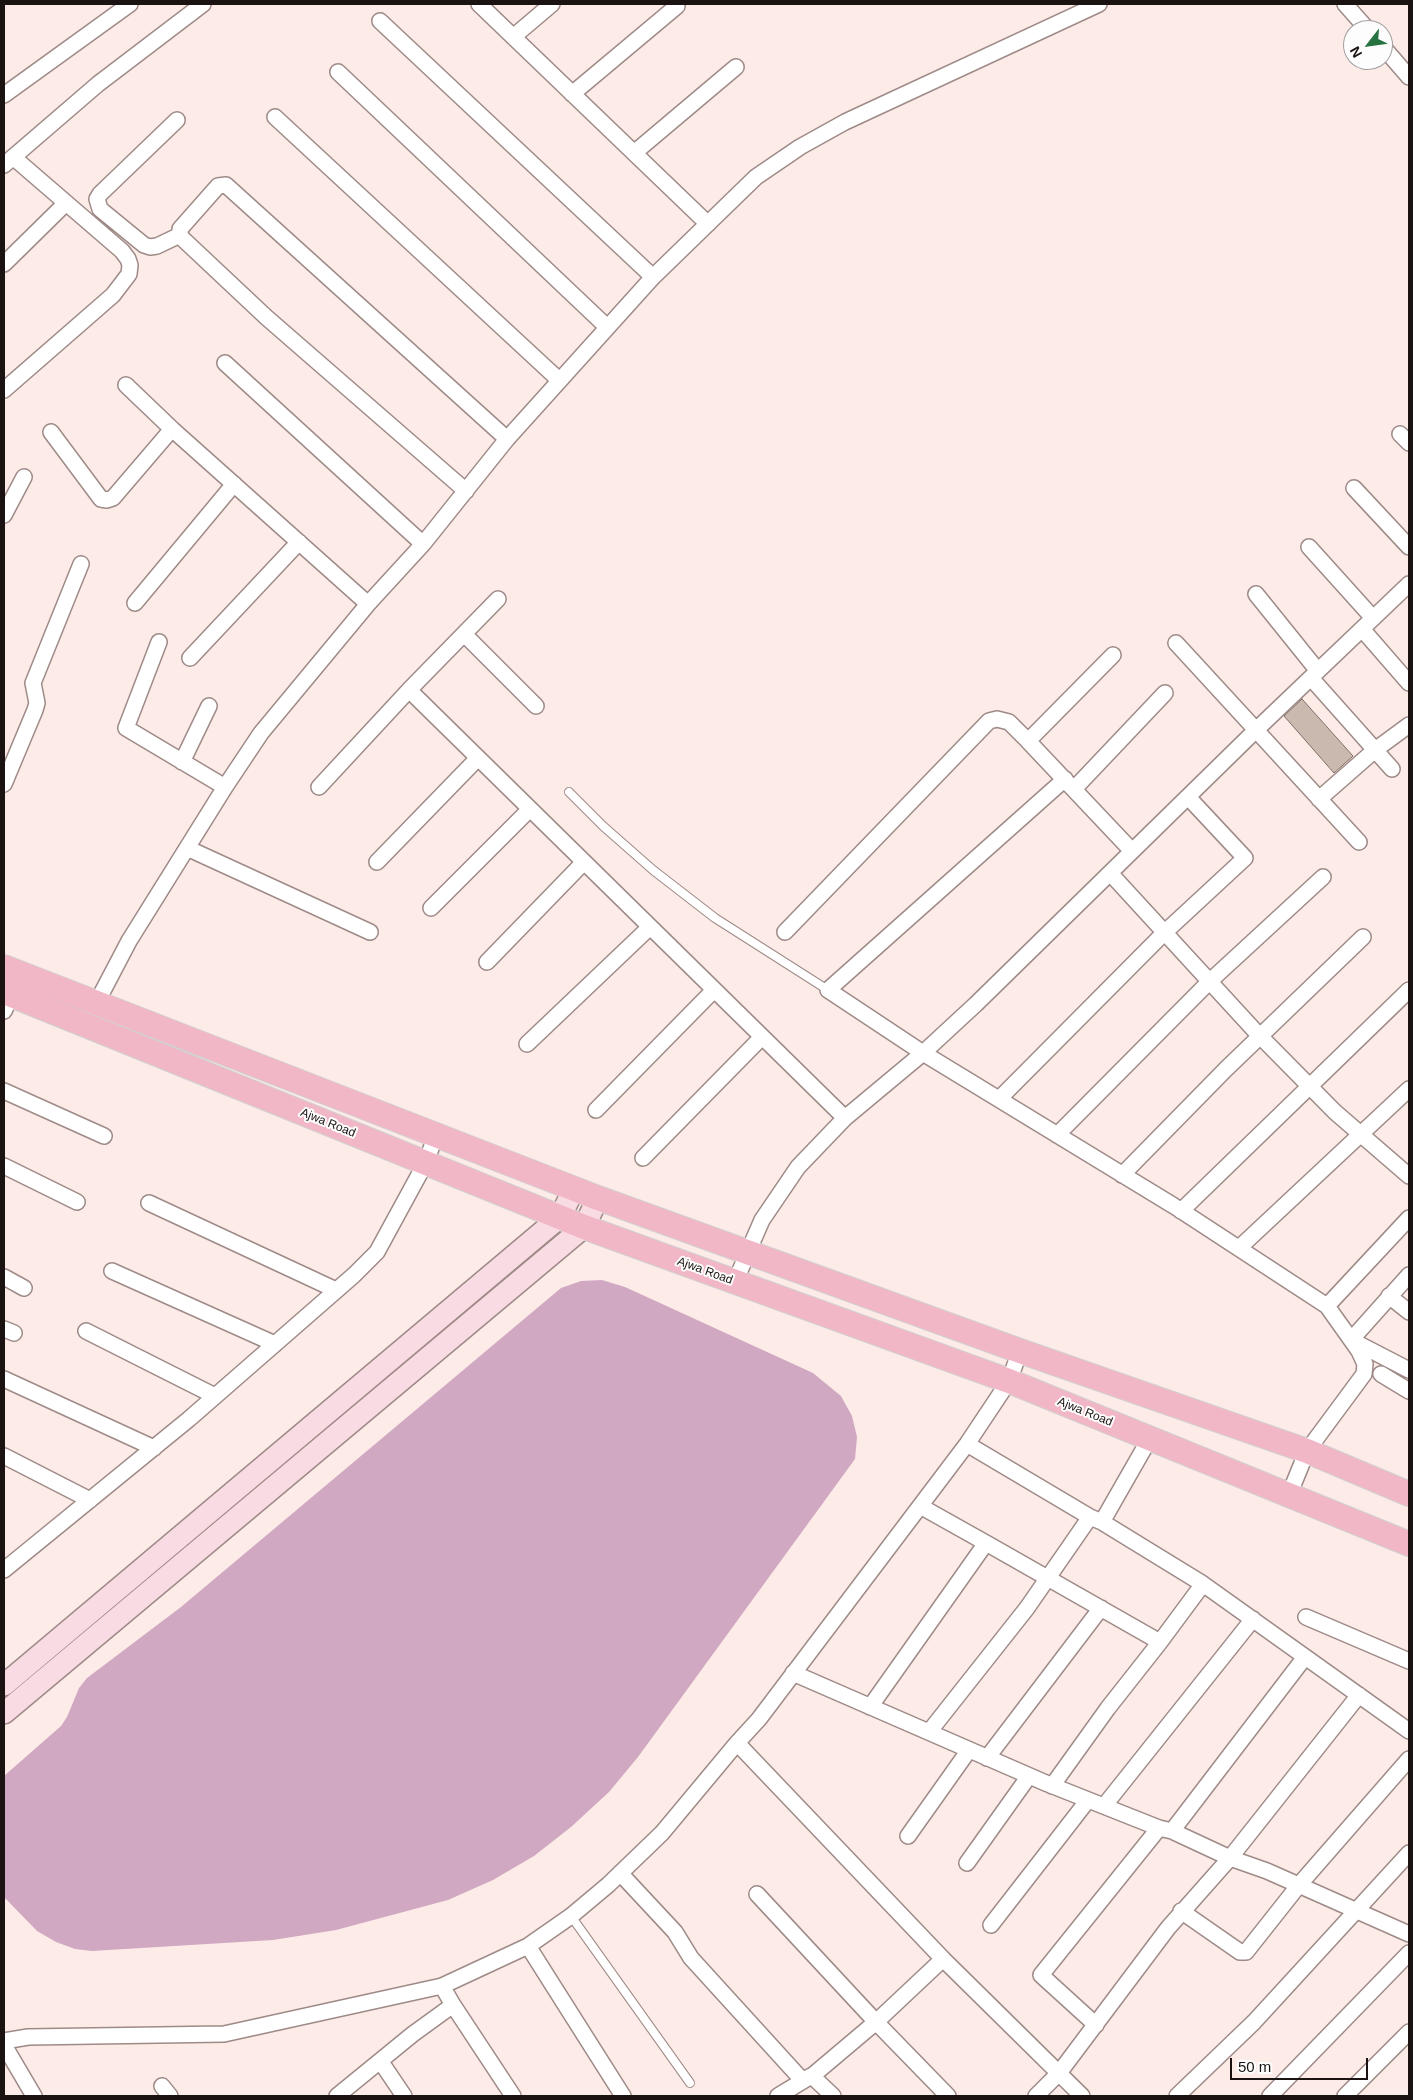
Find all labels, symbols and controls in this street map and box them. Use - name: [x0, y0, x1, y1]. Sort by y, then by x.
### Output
- north arrow: [1343, 20, 1393, 70]
- text: N: [1346, 44, 1365, 60]
- street label: Ajwa Road: [298, 1105, 358, 1141]
- street label: Ajwa Road: [675, 1254, 735, 1288]
- street label: Ajwa Road: [1055, 1394, 1115, 1430]
- scale bar: [1233, 2048, 1370, 2080]
- text: 50 m: [1238, 2058, 1271, 2075]

